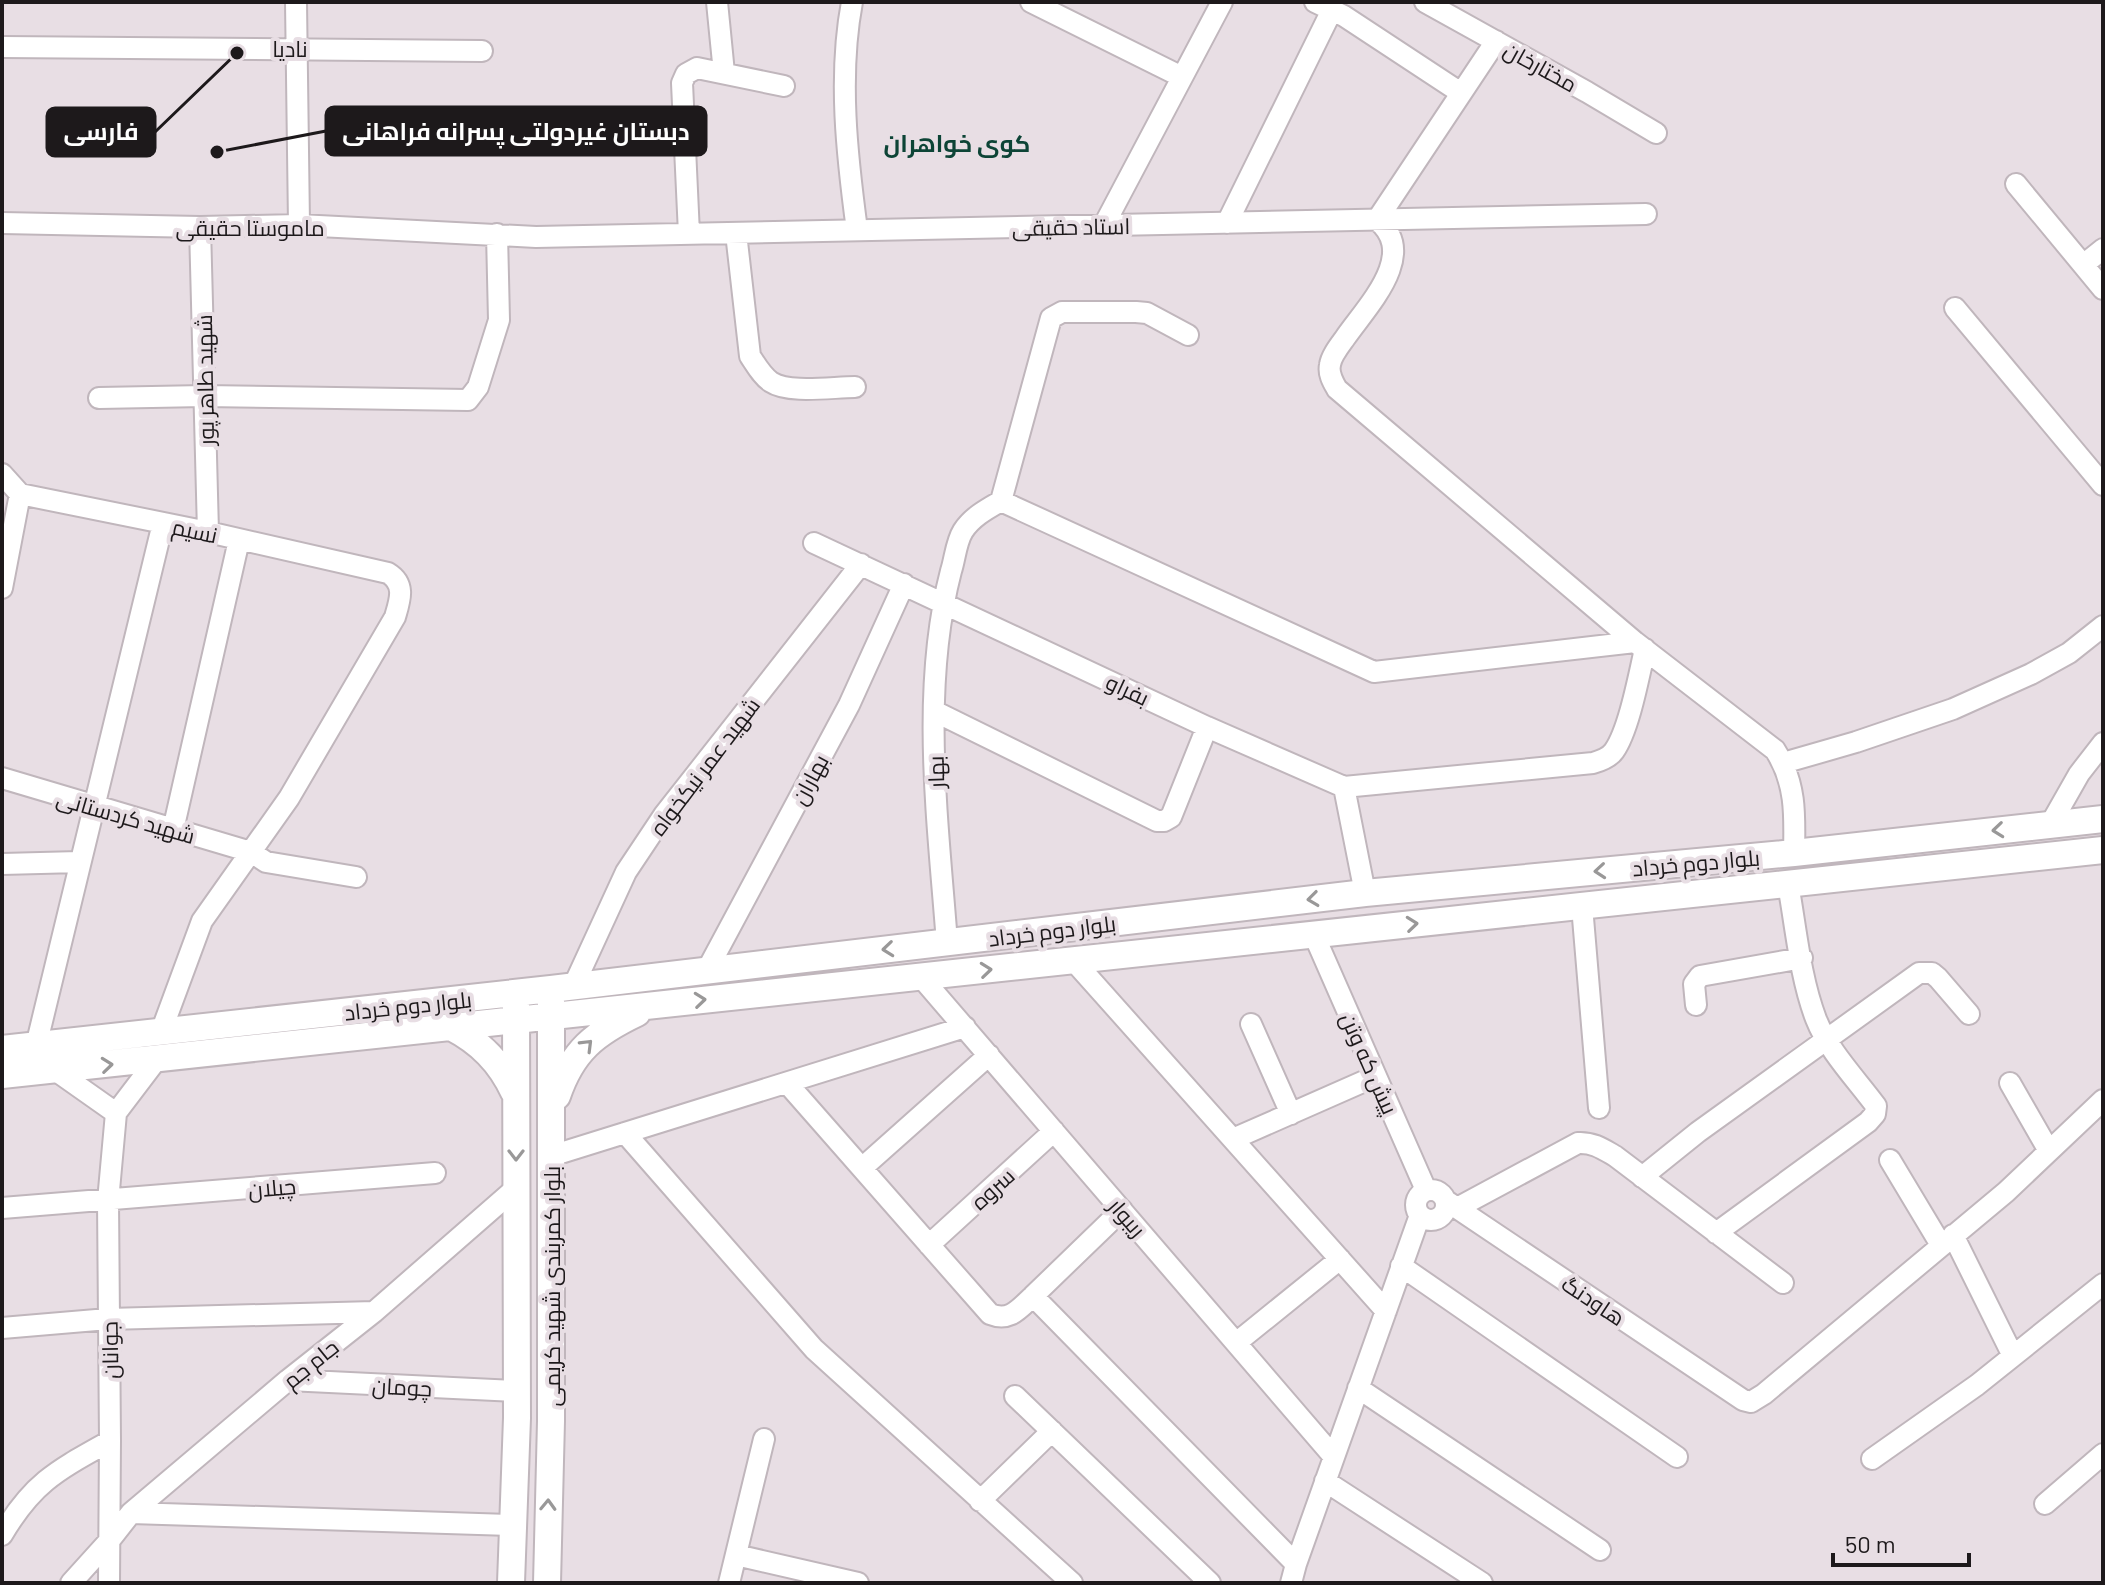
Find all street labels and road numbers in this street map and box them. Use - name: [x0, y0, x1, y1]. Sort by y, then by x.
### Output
- street label: نادیا: [272, 35, 308, 61]
- street label: مختارخان: [1499, 35, 1582, 98]
- street label: استاد حقیقی: [1012, 212, 1130, 242]
- street label: ماموستا حقیقی: [175, 214, 325, 242]
- street label: شهید طاهر پور: [190, 314, 221, 448]
- street label: نسیم: [169, 513, 220, 551]
- street label: بفراو: [1102, 668, 1154, 711]
- street label: شهید عمر نیکخواه: [644, 692, 766, 841]
- street label: بهاران: [785, 749, 835, 810]
- street label: بهار: [921, 755, 951, 791]
- street label: شهید کردستانی: [53, 784, 198, 850]
- street label: بلوار دوم خرداد: [1631, 843, 1761, 885]
- street label: بلوار دوم خرداد: [987, 909, 1118, 955]
- street label: بلوار دوم خرداد: [343, 985, 474, 1029]
- street label: پیش که وتن: [1333, 1008, 1404, 1119]
- street label: سروه: [965, 1162, 1020, 1215]
- street label: بلوار کمربندی شهید کریمی: [538, 1166, 566, 1406]
- street label: چیلان: [247, 1172, 297, 1205]
- street label: ریبوار: [1102, 1191, 1152, 1242]
- street label: هاودنگ: [1557, 1270, 1630, 1331]
- street label: جوانان: [95, 1321, 124, 1379]
- street label: جام جم: [277, 1333, 345, 1396]
- street label: چومان: [371, 1371, 433, 1404]

